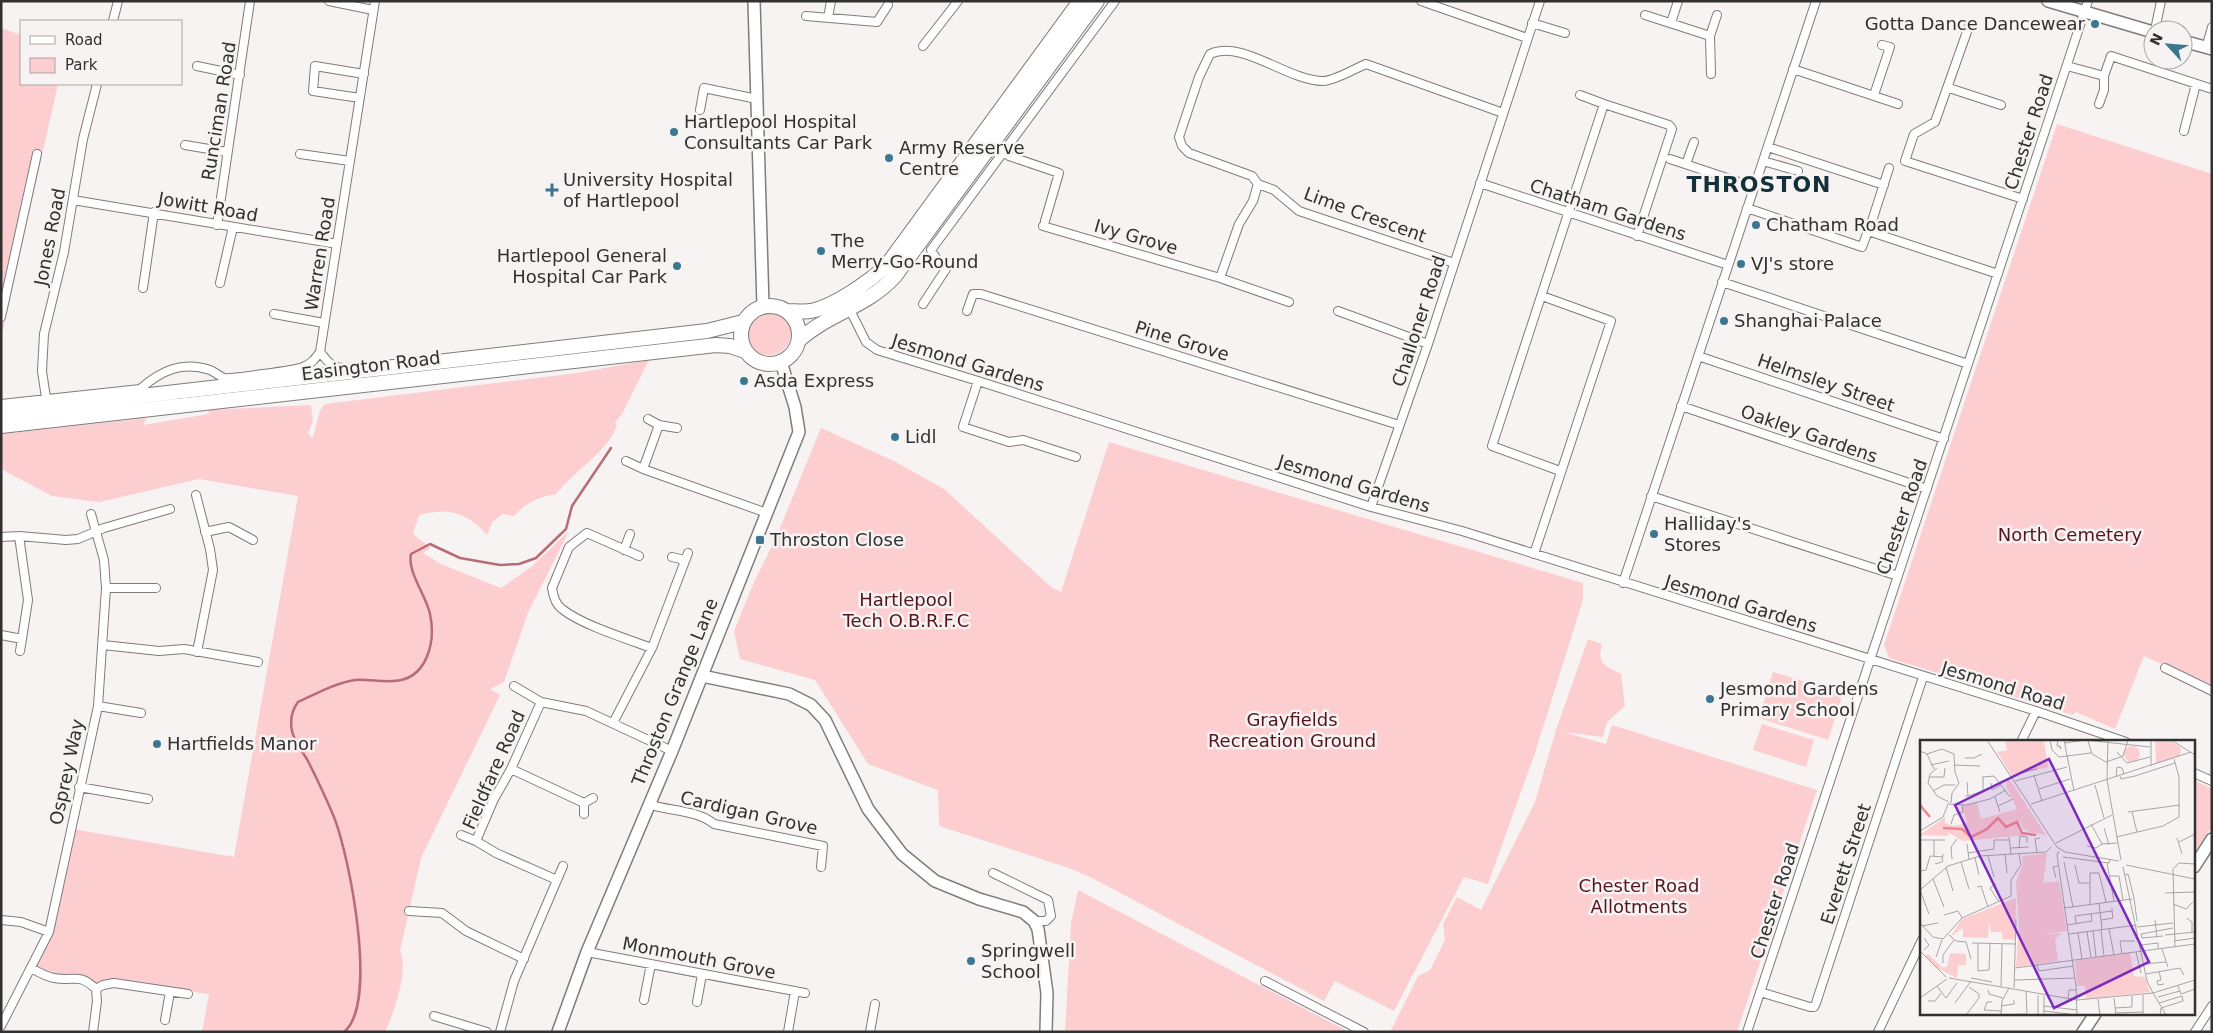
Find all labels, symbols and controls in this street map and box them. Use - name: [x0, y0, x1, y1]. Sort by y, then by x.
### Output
- place label: Gotta Dance Dancewear: [1865, 13, 2086, 34]
- marker: Gotta Dance Dancewear: [2089, 18, 2101, 30]
- legend: [20, 20, 182, 85]
- north arrow: [2143, 20, 2193, 70]
- text: Road: [65, 31, 103, 49]
- text: N: [2147, 31, 2166, 48]
- street label: Runciman Road: [197, 40, 240, 182]
- text: Park: [65, 56, 98, 74]
- street label: Chester Road: [2000, 71, 2057, 193]
- place label: Hartlepool Hospital Consultants Car Park: [684, 111, 873, 153]
- marker: Hartlepool Hospital Consultants Car Park: [668, 126, 680, 138]
- place label: Army Reserve Centre: [899, 137, 1025, 179]
- marker: Army Reserve Centre: [883, 152, 895, 164]
- place label: University Hospital of Hartlepool: [563, 169, 733, 211]
- district label: THROSTON: [1686, 172, 1832, 197]
- street label: Chatham Gardens: [1527, 174, 1689, 245]
- marker: University Hospital of Hartlepool: [545, 183, 559, 197]
- street label: Lime Crescent: [1301, 183, 1429, 246]
- street label: Jones Road: [30, 186, 69, 289]
- street label: Jowitt Road: [156, 187, 260, 226]
- street label: Warren Road: [300, 195, 339, 312]
- place label: Chatham Road: [1766, 214, 1899, 235]
- street label: Ivy Grove: [1092, 215, 1180, 258]
- marker: Chatham Road: [1750, 219, 1762, 231]
- place label: The Merry-Go-Round: [830, 230, 978, 272]
- place label: Hartlepool General Hospital Car Park: [497, 245, 668, 287]
- marker: The Merry-Go-Round: [815, 245, 827, 257]
- street label: Challoner Road: [1387, 253, 1450, 389]
- place label: VJ's store: [1751, 253, 1834, 274]
- marker: VJ's store: [1735, 258, 1747, 270]
- marker: Hartlepool General Hospital Car Park: [671, 260, 683, 272]
- place label: Shanghai Palace: [1734, 310, 1882, 331]
- marker: Shanghai Palace: [1718, 315, 1730, 327]
- street label: Pine Grove: [1133, 316, 1232, 365]
- street label: Jesmond Gardens: [888, 329, 1047, 396]
- street label: Easington Road: [300, 347, 442, 384]
- street label: Helmsley Street: [1755, 349, 1898, 416]
- place label: Asda Express: [754, 370, 874, 391]
- marker: Asda Express: [738, 375, 750, 387]
- street label: Oakley Gardens: [1738, 400, 1880, 467]
- place label: Lidl: [905, 426, 936, 447]
- marker: Lidl: [889, 431, 901, 443]
- street label: Jesmond Gardens: [1274, 450, 1433, 517]
- street label: Chester Road: [1872, 456, 1931, 577]
- place label: Halliday's Stores: [1664, 513, 1751, 555]
- park label: North Cemetery: [1998, 524, 2143, 545]
- marker: Halliday's Stores: [1648, 528, 1660, 540]
- place label: Throston Close: [769, 529, 904, 550]
- marker: Throston Close: [754, 534, 766, 546]
- street label: Jesmond Gardens: [1661, 570, 1820, 637]
- park label: Hartlepool Tech O.B.R.F.C: [842, 589, 969, 631]
- street label: Throston Grange Lane: [627, 595, 722, 790]
- street label: Jesmond Road: [1938, 656, 2067, 714]
- place label: Jesmond Gardens Primary School: [1719, 678, 1878, 720]
- marker: Jesmond Gardens Primary School: [1704, 693, 1716, 705]
- street label: Fieldfare Road: [458, 707, 529, 832]
- park label: Grayfields Recreation Ground: [1208, 709, 1376, 751]
- street label: Osprey Way: [45, 717, 88, 827]
- place label: Hartfields Manor: [167, 733, 317, 754]
- marker: Hartfields Manor: [151, 738, 163, 750]
- inset map: [1920, 740, 2196, 1016]
- street label: Cardigan Grove: [678, 786, 820, 839]
- street label: Everett Street: [1816, 801, 1875, 927]
- street label: Chester Road: [1746, 840, 1803, 962]
- park label: Chester Road Allotments: [1579, 875, 1699, 917]
- street label: Monmouth Grove: [621, 932, 778, 983]
- place label: Springwell School: [981, 940, 1075, 982]
- marker: Springwell School: [965, 955, 977, 967]

